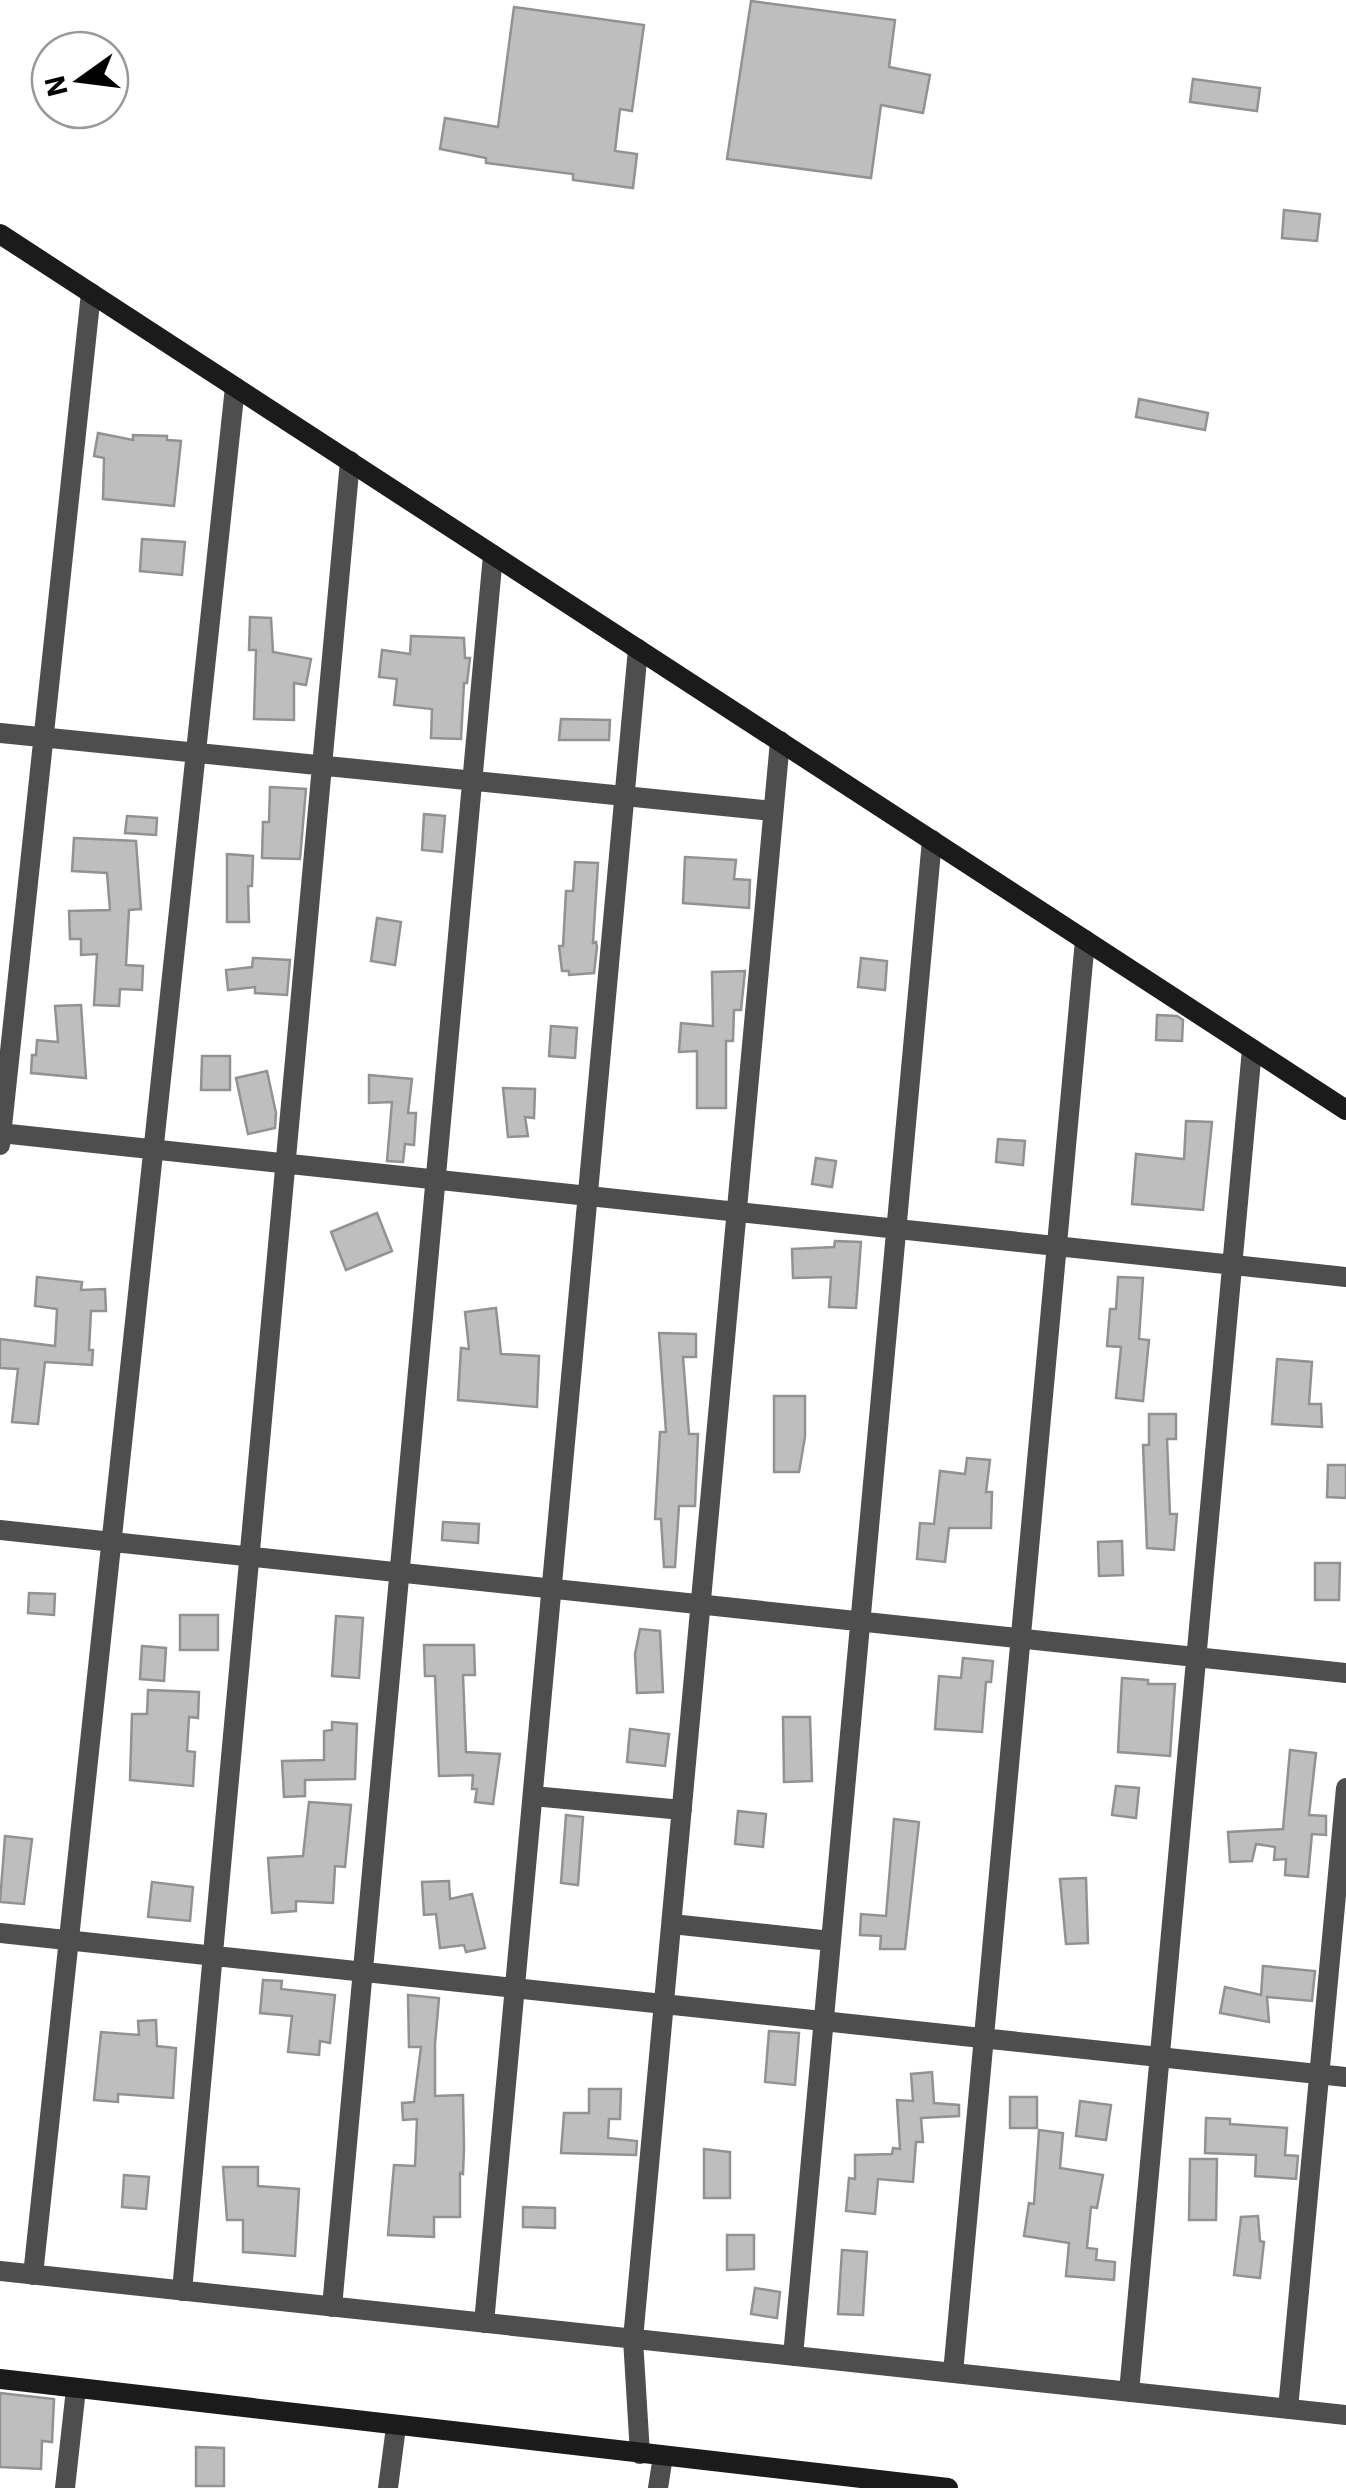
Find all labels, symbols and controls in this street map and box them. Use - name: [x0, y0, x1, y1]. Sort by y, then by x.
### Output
- north arrow: [30, 30, 130, 130]
- text: N: [35, 72, 76, 100]

